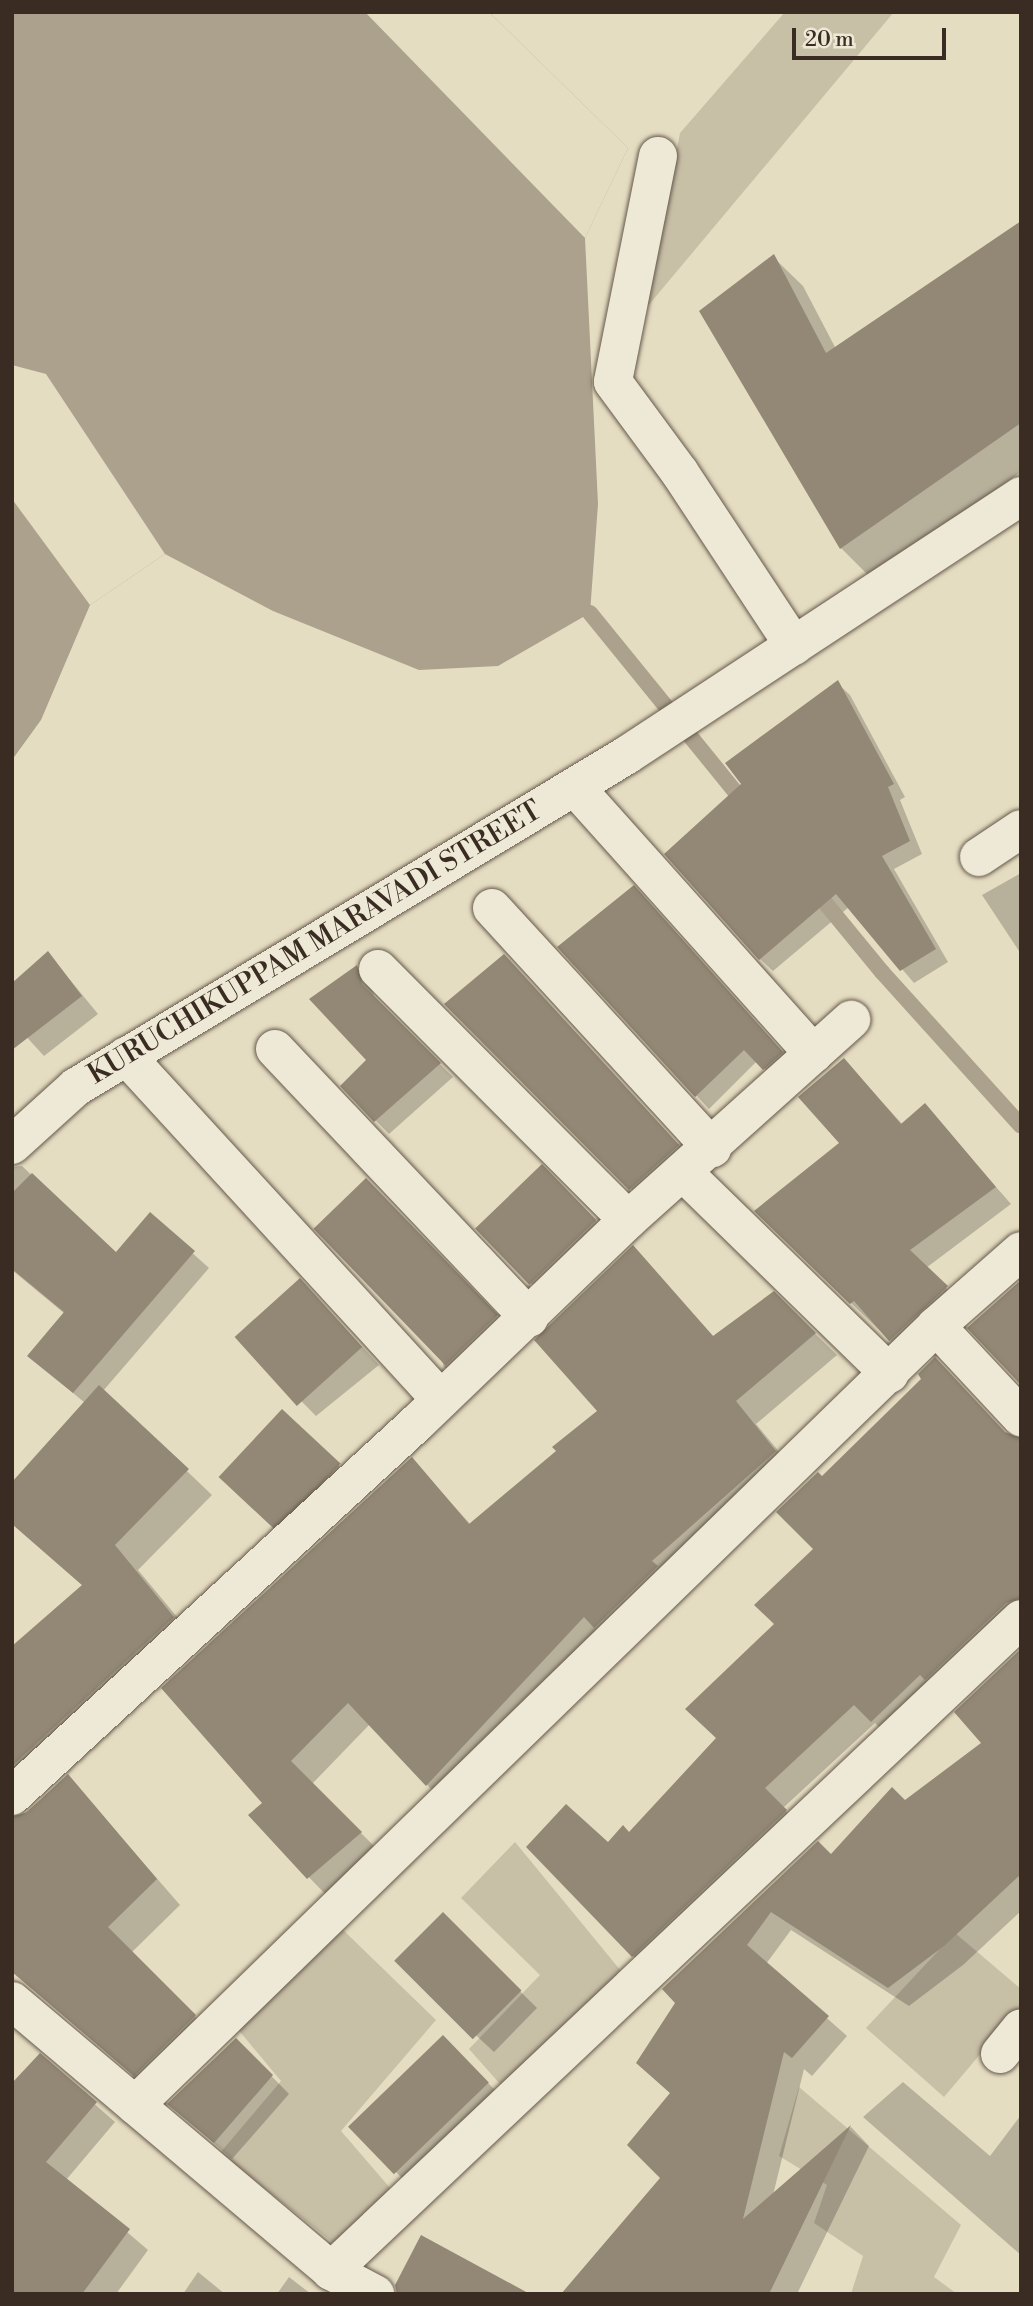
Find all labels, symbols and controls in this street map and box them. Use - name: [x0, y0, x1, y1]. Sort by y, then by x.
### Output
- scale bar: [795, 14, 949, 58]
- text: 20 m: [805, 27, 854, 53]
- street label: KURUCHIKUPPAM MARAVADI STREET: [82, 794, 548, 1092]

